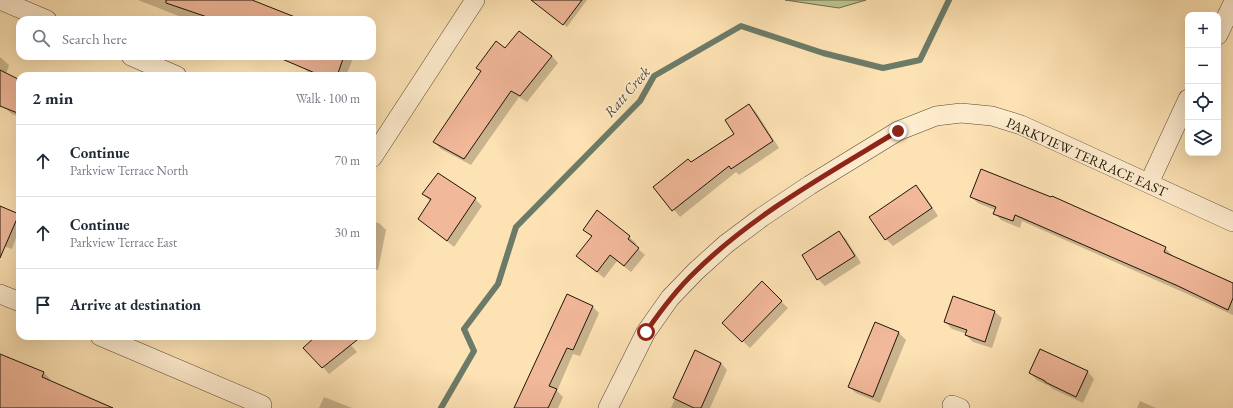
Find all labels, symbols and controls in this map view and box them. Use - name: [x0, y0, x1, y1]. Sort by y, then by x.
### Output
- map controls: [1185, 12, 1221, 156]
- button: +: [1185, 12, 1221, 48]
- search box: [16, 16, 376, 60]
- icon: search: [30, 27, 52, 49]
- text: Search here: [62, 29, 127, 48]
- button: −: [1185, 48, 1221, 84]
- water label: Ratt Creek: [599, 62, 654, 121]
- button: locate: [1185, 84, 1221, 120]
- text: 2 min: [32, 87, 73, 109]
- text: Walk · 100 m: [296, 90, 360, 107]
- street label: PARKVIEW TERRACE EAST: [1004, 113, 1171, 201]
- button: layers: [1185, 120, 1221, 156]
- route end: [889, 122, 907, 140]
- text: Continue: [70, 143, 130, 162]
- icon: ahead: [32, 150, 54, 172]
- text: 70 m: [335, 152, 360, 169]
- text: Parkview Terrace North: [70, 162, 188, 179]
- text: Continue: [70, 215, 130, 234]
- icon: ahead: [32, 222, 54, 244]
- text: 30 m: [335, 224, 360, 241]
- text: Parkview Terrace East: [70, 234, 177, 251]
- icon: arrive: [32, 294, 54, 316]
- text: Arrive at destination: [70, 295, 201, 314]
- route start: [637, 323, 655, 341]

